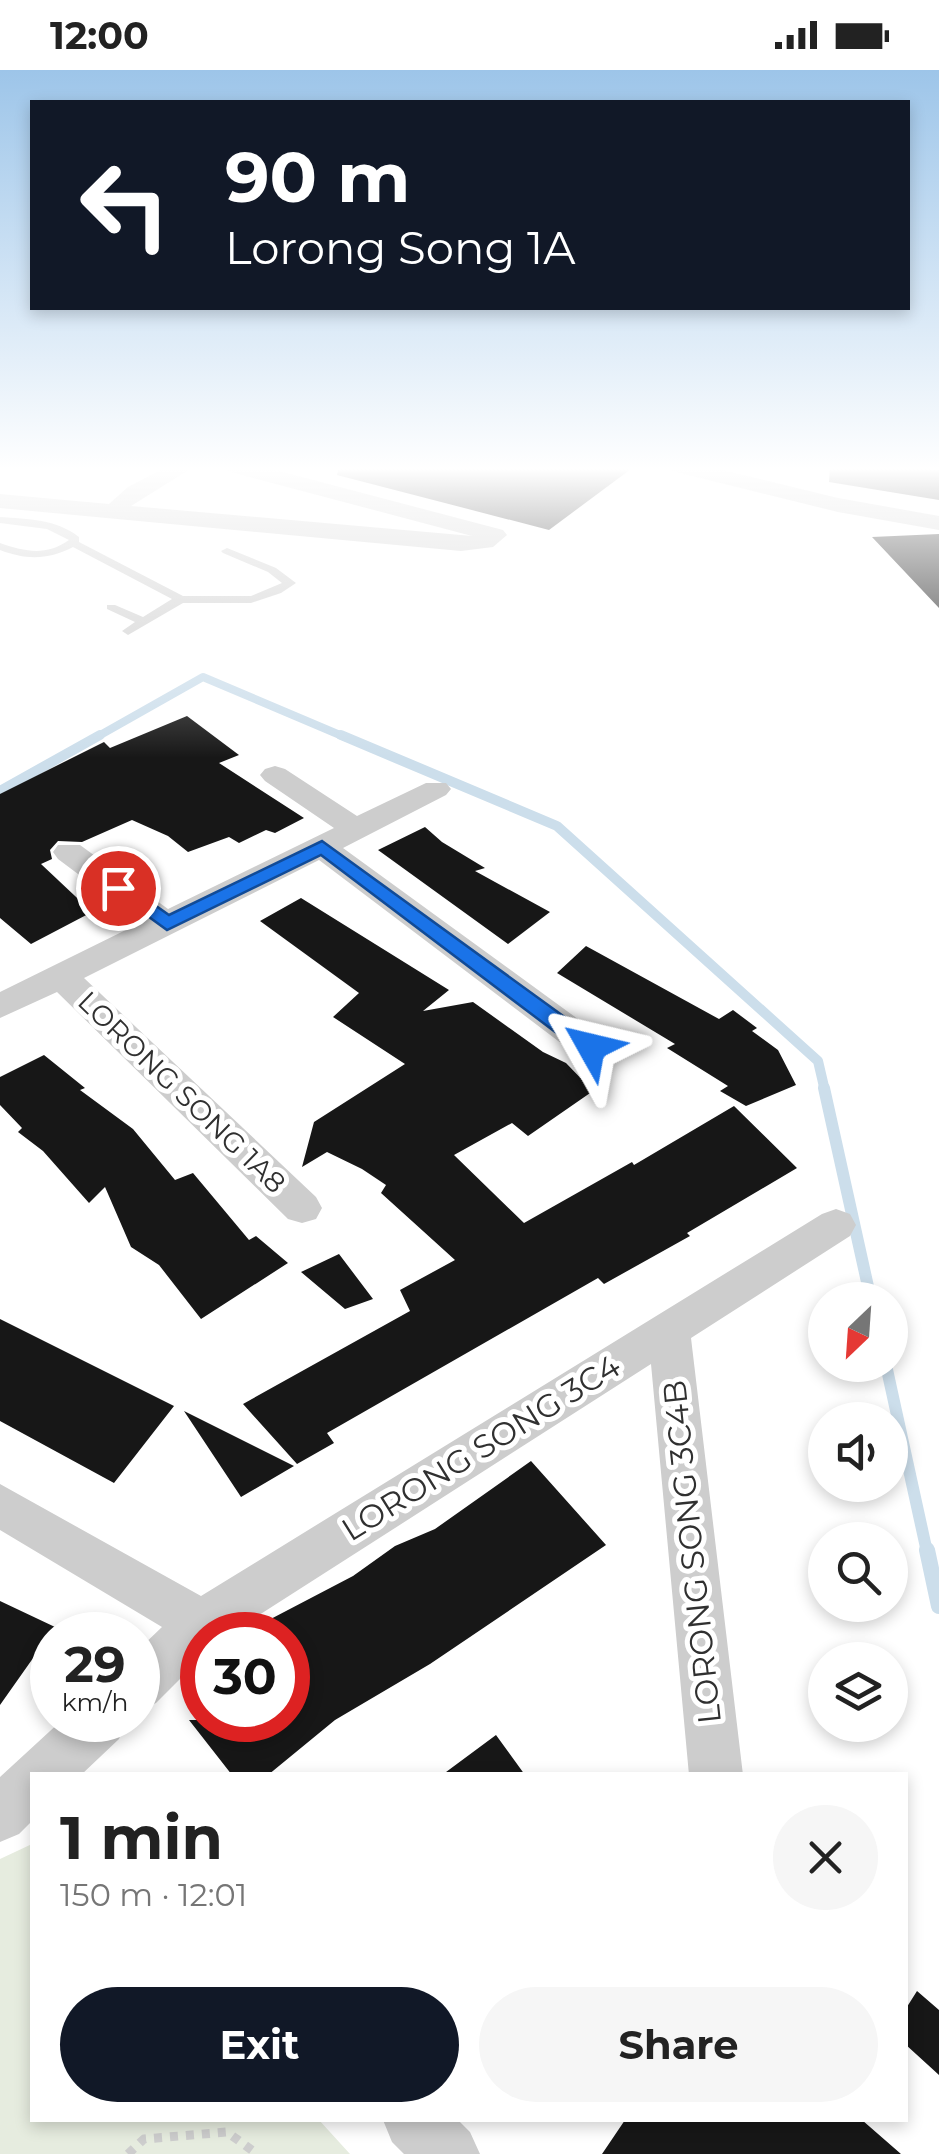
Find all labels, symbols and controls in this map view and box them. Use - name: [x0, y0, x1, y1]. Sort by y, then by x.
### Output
- text: 12:00: [50, 12, 149, 59]
- text: 90 m: [225, 134, 410, 220]
- icon: left: [60, 140, 190, 270]
- text: Lorong Song 1A: [225, 220, 576, 275]
- pin: [76, 846, 161, 931]
- icon: arrive: [91, 861, 146, 916]
- street label: LORONG SONG 1A8: [71, 984, 293, 1200]
- position arrow: [539, 995, 643, 1099]
- north arrow: [808, 1282, 908, 1382]
- map controls: [808, 1282, 908, 1742]
- street label: LORONG SONG 3C4: [334, 1346, 627, 1549]
- street label: LORONG SONG 3C4B: [654, 1378, 729, 1726]
- button: sound: [808, 1402, 908, 1502]
- button: search: [808, 1522, 908, 1622]
- speed limit sign: 30: [180, 1612, 310, 1742]
- text: 29: [64, 1634, 126, 1695]
- button: layers: [808, 1642, 908, 1742]
- text: km/h: [62, 1687, 128, 1717]
- text: 1 min: [60, 1801, 223, 1874]
- button: close: [773, 1805, 878, 1910]
- text: 150 m · 12:01: [60, 1875, 247, 1914]
- button: Exit: [60, 1987, 459, 2102]
- button: Share: [479, 1987, 878, 2102]

